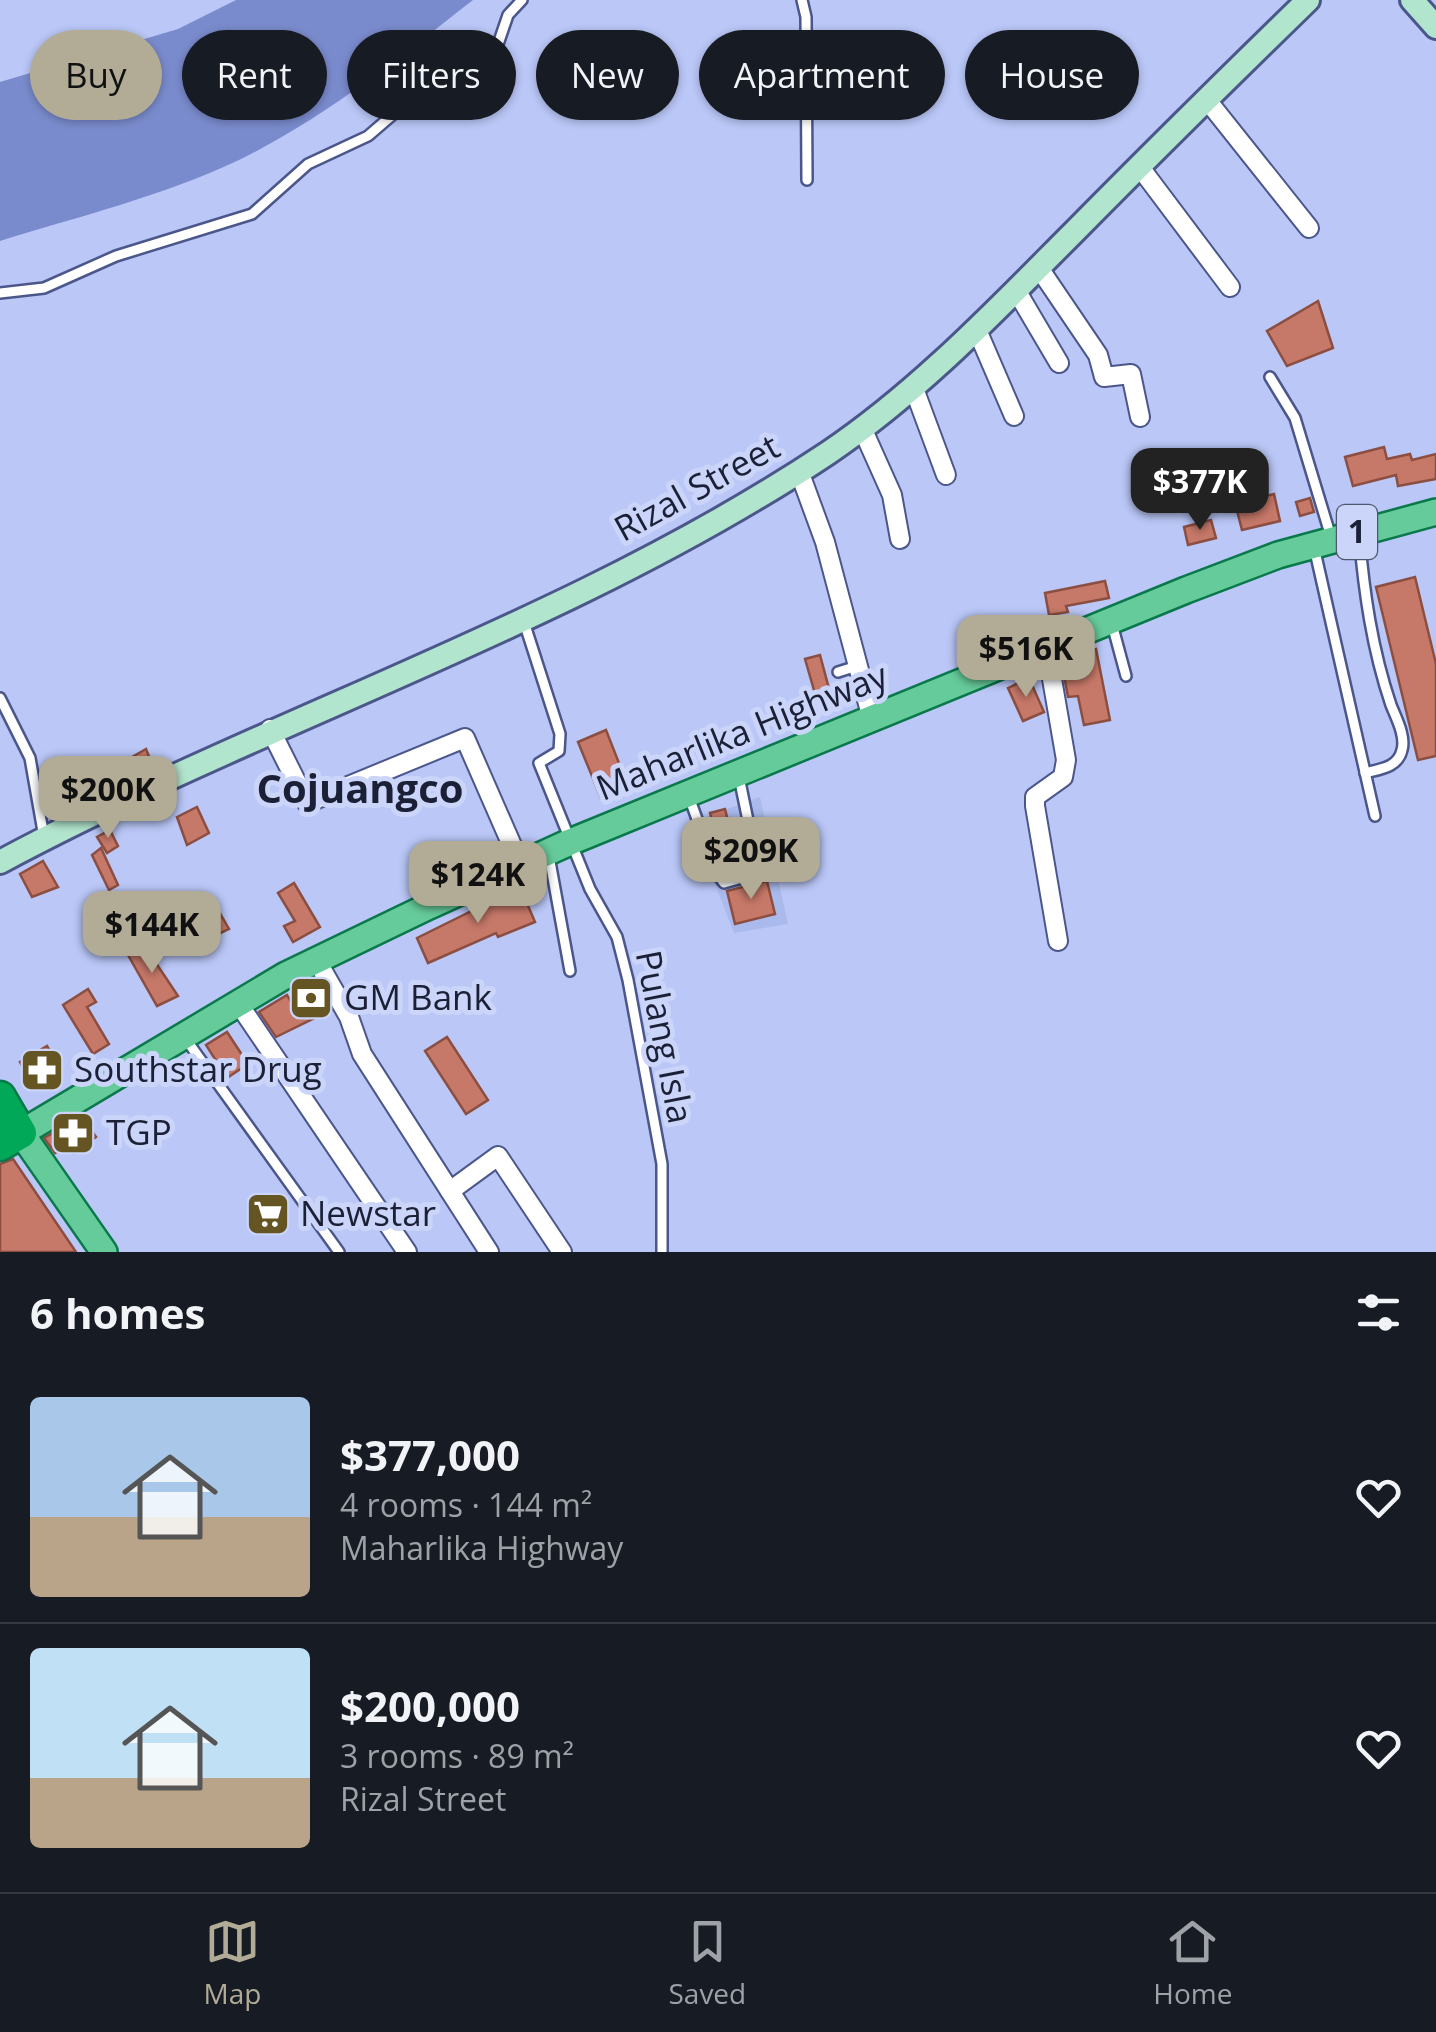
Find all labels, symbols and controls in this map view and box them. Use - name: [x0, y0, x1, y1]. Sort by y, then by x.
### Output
- chip: Buy: [30, 30, 162, 120]
- chip: Rent: [182, 30, 327, 120]
- chip: Filters: [347, 30, 516, 120]
- chip: New: [536, 30, 679, 120]
- chip: Apartment: [699, 30, 945, 120]
- chip: House: [965, 30, 1139, 120]
- street label: Rizal Street: [605, 422, 787, 551]
- pin: $377K: [1130, 448, 1270, 533]
- text: $377K: [1153, 459, 1247, 502]
- road number: 1: [1337, 505, 1377, 559]
- pin: $516K: [956, 615, 1096, 700]
- text: $516K: [979, 626, 1073, 669]
- street label: Maharlika Highway: [589, 651, 894, 810]
- pin: $200K: [38, 756, 178, 841]
- district label: Cojuangco: [256, 760, 464, 815]
- text: $200K: [61, 767, 155, 810]
- pin: $209K: [681, 817, 821, 902]
- text: $209K: [704, 828, 798, 871]
- pin: $124K: [408, 841, 548, 926]
- text: $124K: [431, 852, 525, 895]
- pin: $144K: [82, 891, 222, 976]
- text: $144K: [105, 902, 199, 945]
- street label: Pulang Isla: [626, 946, 705, 1127]
- place label: GM Bank: [344, 973, 493, 1020]
- bank icon: GM Bank: [288, 975, 334, 1021]
- place label: Southstar Drug: [74, 1045, 322, 1092]
- pharmacy icon: Southstar Drug: [19, 1047, 65, 1093]
- place label: TGP: [106, 1108, 172, 1155]
- pharmacy icon: TGP: [50, 1110, 96, 1156]
- place label: Newstar: [300, 1189, 436, 1236]
- supermarket icon: Newstar: [245, 1191, 291, 1237]
- text: 6 homes: [30, 1284, 205, 1341]
- icon: filters: [1351, 1285, 1406, 1340]
- text: $377,000: [340, 1426, 520, 1483]
- icon: home: [110, 1437, 230, 1557]
- icon: heart: [1351, 1470, 1406, 1525]
- text: 4 rooms · 144 m²: [340, 1483, 592, 1526]
- text: Maharlika Highway: [340, 1526, 623, 1569]
- text: $200,000: [340, 1677, 520, 1734]
- icon: home: [110, 1688, 230, 1808]
- icon: heart: [1351, 1721, 1406, 1776]
- text: 3 rooms · 89 m²: [340, 1734, 574, 1777]
- text: Rizal Street: [340, 1777, 506, 1820]
- tab: Map: [204, 1914, 261, 2012]
- tab: Saved: [668, 1914, 746, 2012]
- tab: Home: [1153, 1914, 1232, 2012]

